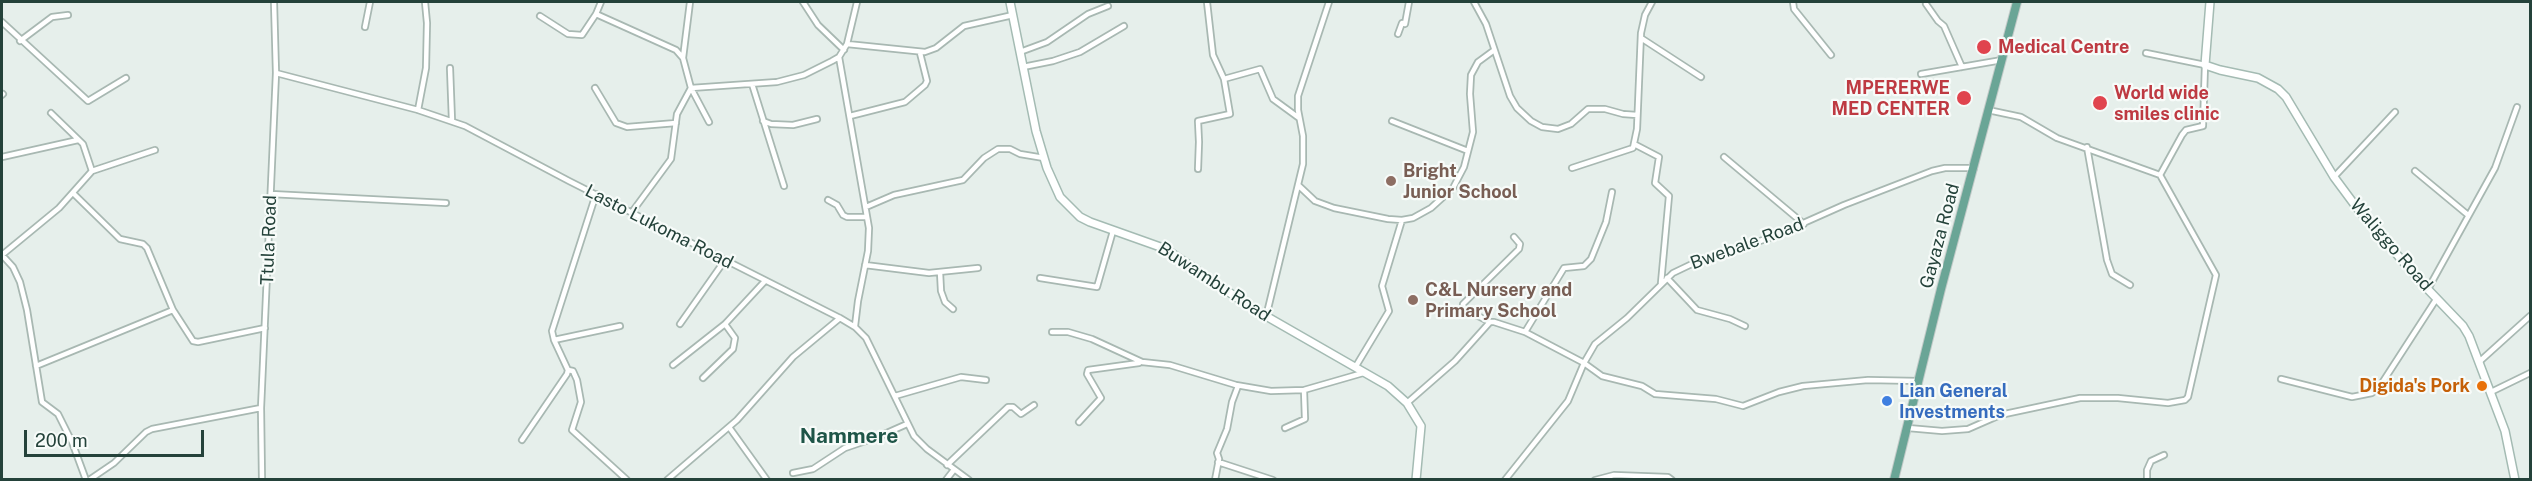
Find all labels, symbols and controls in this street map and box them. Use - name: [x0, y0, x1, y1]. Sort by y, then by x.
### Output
- place label: Medical Centre: [1998, 36, 2129, 58]
- marker: Medical Centre: [1975, 38, 1993, 56]
- place label: MPERERWE MED CENTER: [1831, 77, 1950, 119]
- place label: World wide smiles clinic: [2114, 82, 2220, 124]
- marker: MPERERWE MED CENTER: [1955, 89, 1973, 107]
- marker: World wide smiles clinic: [2091, 94, 2109, 112]
- place label: Bright Junior School: [1403, 160, 1518, 202]
- marker: Bright Junior School: [1384, 174, 1398, 188]
- street label: Lasto Lukoma Road: [581, 180, 737, 274]
- street label: Gayaza Road: [1916, 181, 1964, 291]
- street label: Waliggo Road: [2345, 194, 2437, 296]
- street label: Ttula Road: [257, 195, 281, 285]
- street label: Bwebale Road: [1687, 214, 1807, 274]
- street label: Buwambu Road: [1154, 238, 1274, 326]
- place label: C&L Nursery and Primary School: [1425, 279, 1572, 322]
- marker: C&L Nursery and Primary School: [1406, 293, 1420, 307]
- place label: Digida's Pork: [2359, 375, 2470, 397]
- marker: Digida's Pork: [2475, 379, 2489, 393]
- place label: Lian General Investments: [1899, 380, 2008, 422]
- marker: Lian General Investments: [1880, 394, 1894, 408]
- scale bar: [27, 418, 207, 456]
- district label: Nammere: [800, 424, 898, 450]
- text: 200 m: [35, 430, 88, 451]

